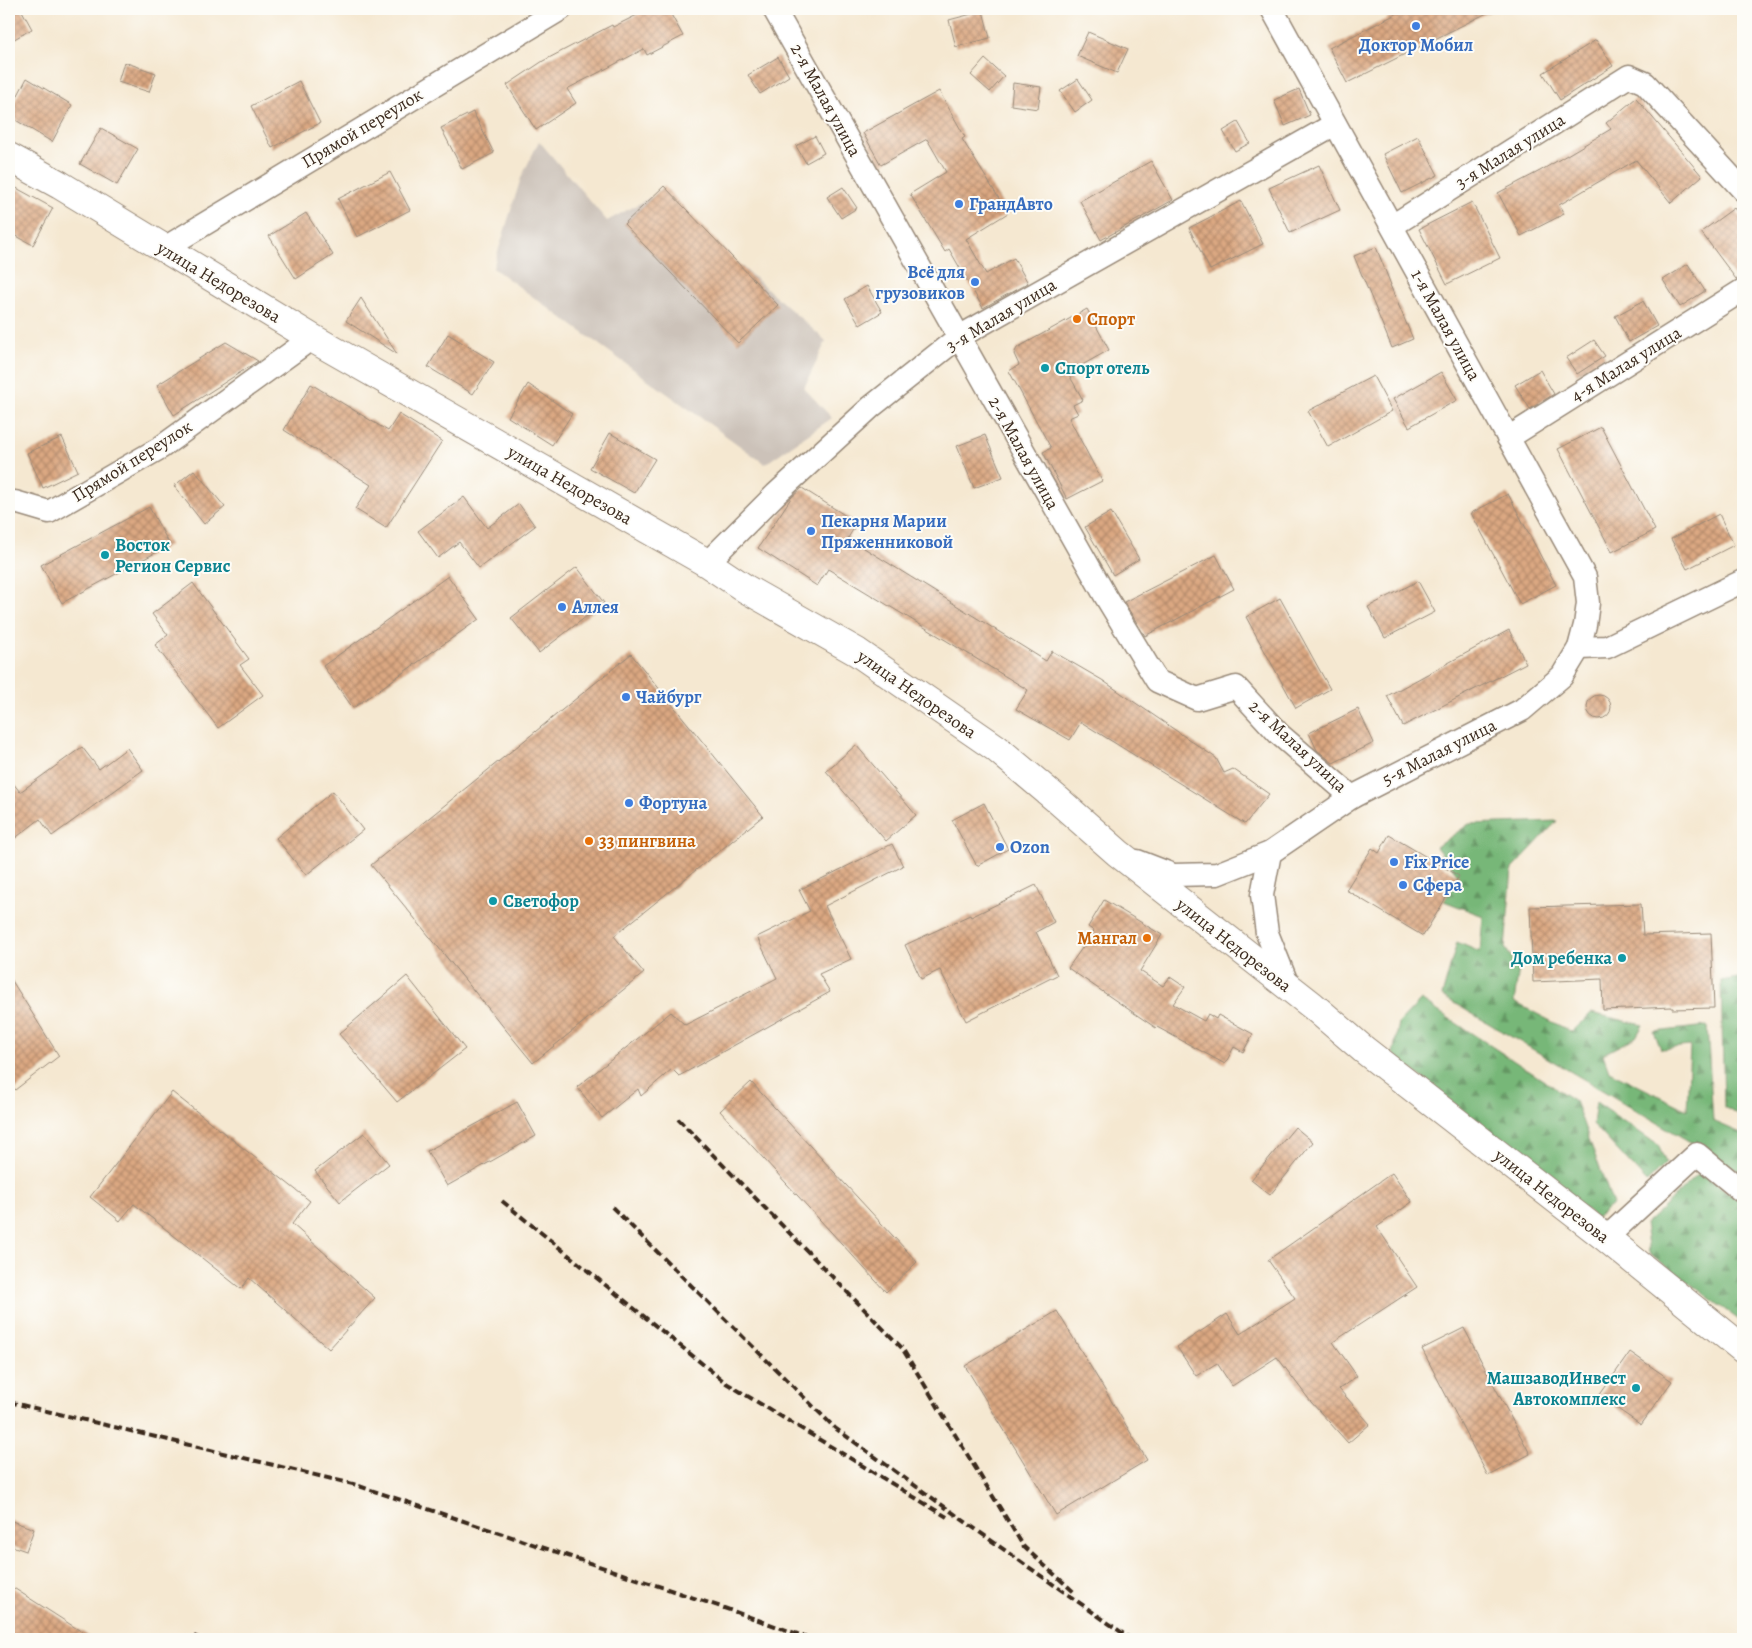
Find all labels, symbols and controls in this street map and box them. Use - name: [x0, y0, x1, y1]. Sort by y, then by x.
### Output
- marker: Доктор Мобил: [1410, 20, 1422, 32]
- place label: Доктор Мобил: [1359, 33, 1473, 57]
- street label: 2-я Малая улица: [785, 39, 867, 162]
- street label: Прямой переулок: [297, 82, 427, 174]
- street label: 3-я Малая улица: [1451, 107, 1570, 194]
- place label: ГрандАвто: [969, 192, 1053, 216]
- marker: ГрандАвто: [953, 198, 965, 210]
- street label: улица Недорезова: [152, 235, 286, 329]
- place label: Всё для грузовиков: [875, 260, 965, 305]
- street label: 1-я Малая улица: [1406, 265, 1487, 386]
- street label: 3-я Малая улица: [941, 272, 1061, 357]
- marker: Всё для грузовиков: [969, 276, 981, 288]
- place label: Спорт: [1087, 307, 1135, 331]
- marker: Спорт: [1071, 313, 1083, 325]
- street label: 4-я Малая улица: [1566, 320, 1686, 407]
- place label: Спорт отель: [1055, 356, 1150, 380]
- marker: Спорт отель: [1039, 362, 1051, 374]
- street label: 2-я Малая улица: [983, 392, 1065, 515]
- street label: Прямой переулок: [67, 414, 197, 508]
- street label: улица Недорезова: [502, 439, 637, 531]
- place label: Пекарня Марии Пряженниковой: [821, 509, 954, 554]
- marker: Пекарня Марии Пряженниковой: [805, 525, 817, 537]
- place label: Восток Регион Сервис: [115, 533, 231, 578]
- marker: Восток Регион Сервис: [99, 549, 111, 561]
- place label: Аллея: [571, 595, 619, 619]
- marker: Аллея: [556, 601, 568, 613]
- street label: улица Недорезова: [852, 643, 982, 744]
- place label: Чайбург: [636, 685, 702, 709]
- marker: Чайбург: [620, 691, 632, 703]
- street label: 2-я Малая улица: [1244, 694, 1353, 798]
- street label: 5-я Малая улица: [1378, 713, 1501, 791]
- place label: Фортуна: [639, 791, 708, 815]
- marker: Фортуна: [623, 797, 635, 809]
- place label: 33 пингвина: [599, 829, 696, 853]
- marker: 33 пингвина: [583, 835, 595, 847]
- place label: Ozon: [1010, 835, 1050, 859]
- marker: Ozon: [994, 841, 1006, 853]
- place label: Fix Price: [1404, 850, 1469, 874]
- marker: Fix Price: [1388, 856, 1400, 868]
- place label: Сфера: [1413, 873, 1462, 897]
- marker: Сфера: [1397, 879, 1409, 891]
- place label: Светофор: [503, 889, 579, 913]
- street label: улица Недорезова: [1171, 892, 1297, 998]
- marker: Светофор: [487, 895, 499, 907]
- place label: Мангал: [1077, 926, 1137, 950]
- marker: Мангал: [1141, 932, 1153, 944]
- place label: Дом ребенка: [1511, 946, 1612, 970]
- marker: Дом ребенка: [1616, 952, 1628, 964]
- street label: улица Недорезова: [1489, 1143, 1615, 1249]
- place label: МашзаводИнвест Автокомплекс: [1487, 1366, 1626, 1411]
- marker: МашзаводИнвест Автокомплекс: [1630, 1382, 1642, 1394]

